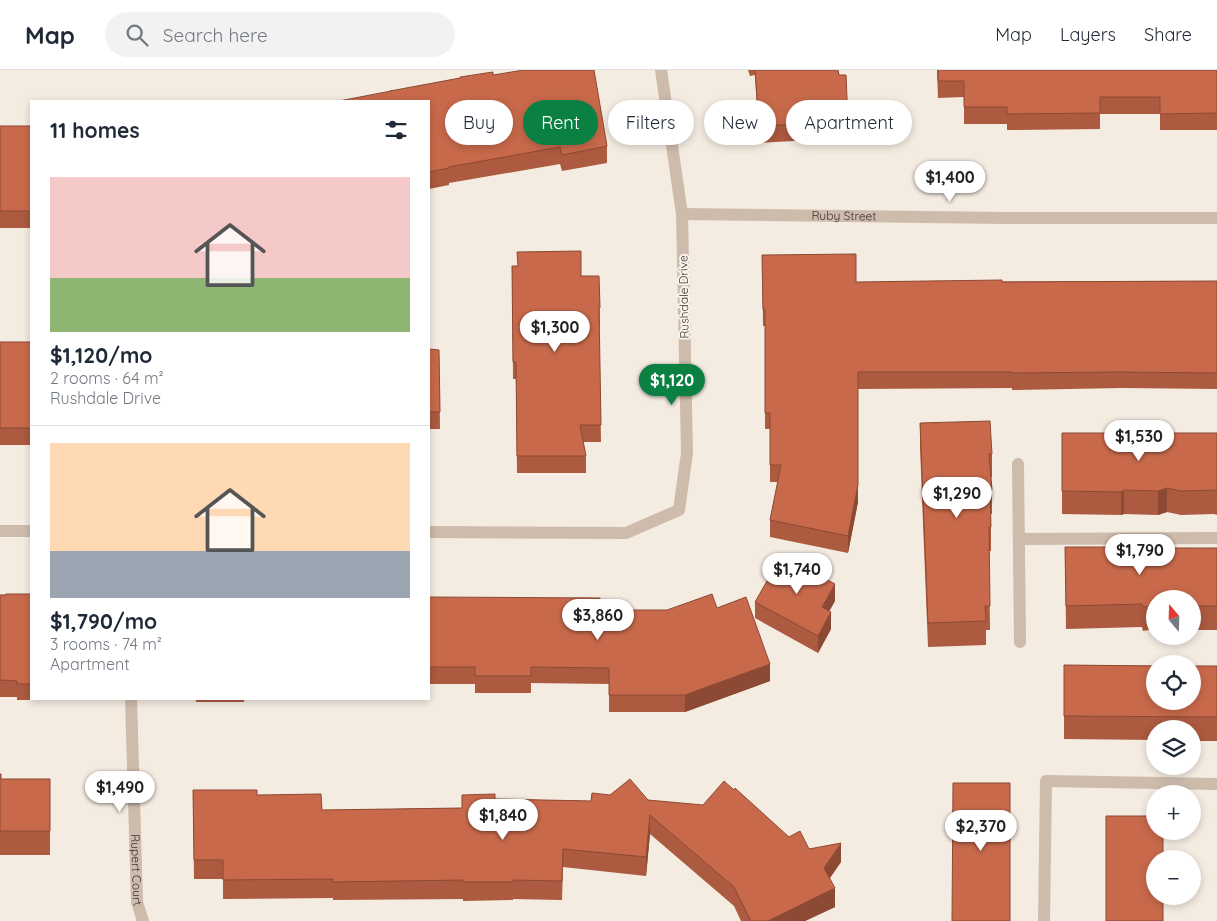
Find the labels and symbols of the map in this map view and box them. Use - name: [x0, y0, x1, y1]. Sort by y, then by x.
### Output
- pin: $1,400: [909, 160, 991, 203]
- street label: Ruby Street: [811, 208, 877, 223]
- street label: Rushdale Drive: [675, 255, 692, 339]
- pin: $1,300: [514, 310, 596, 353]
- pin: $1,120: [631, 364, 713, 406]
- pin: $1,530: [1098, 420, 1180, 462]
- pin: $1,290: [916, 476, 998, 519]
- pin: $1,790: [1099, 534, 1181, 576]
- pin: $1,740: [756, 552, 838, 595]
- north arrow: [1146, 590, 1201, 645]
- pin: $3,860: [557, 598, 639, 641]
- pin: $1,490: [79, 770, 161, 813]
- pin: $1,840: [462, 798, 544, 841]
- pin: $2,370: [940, 810, 1022, 852]
- street label: Rupert Court: [128, 834, 146, 908]

